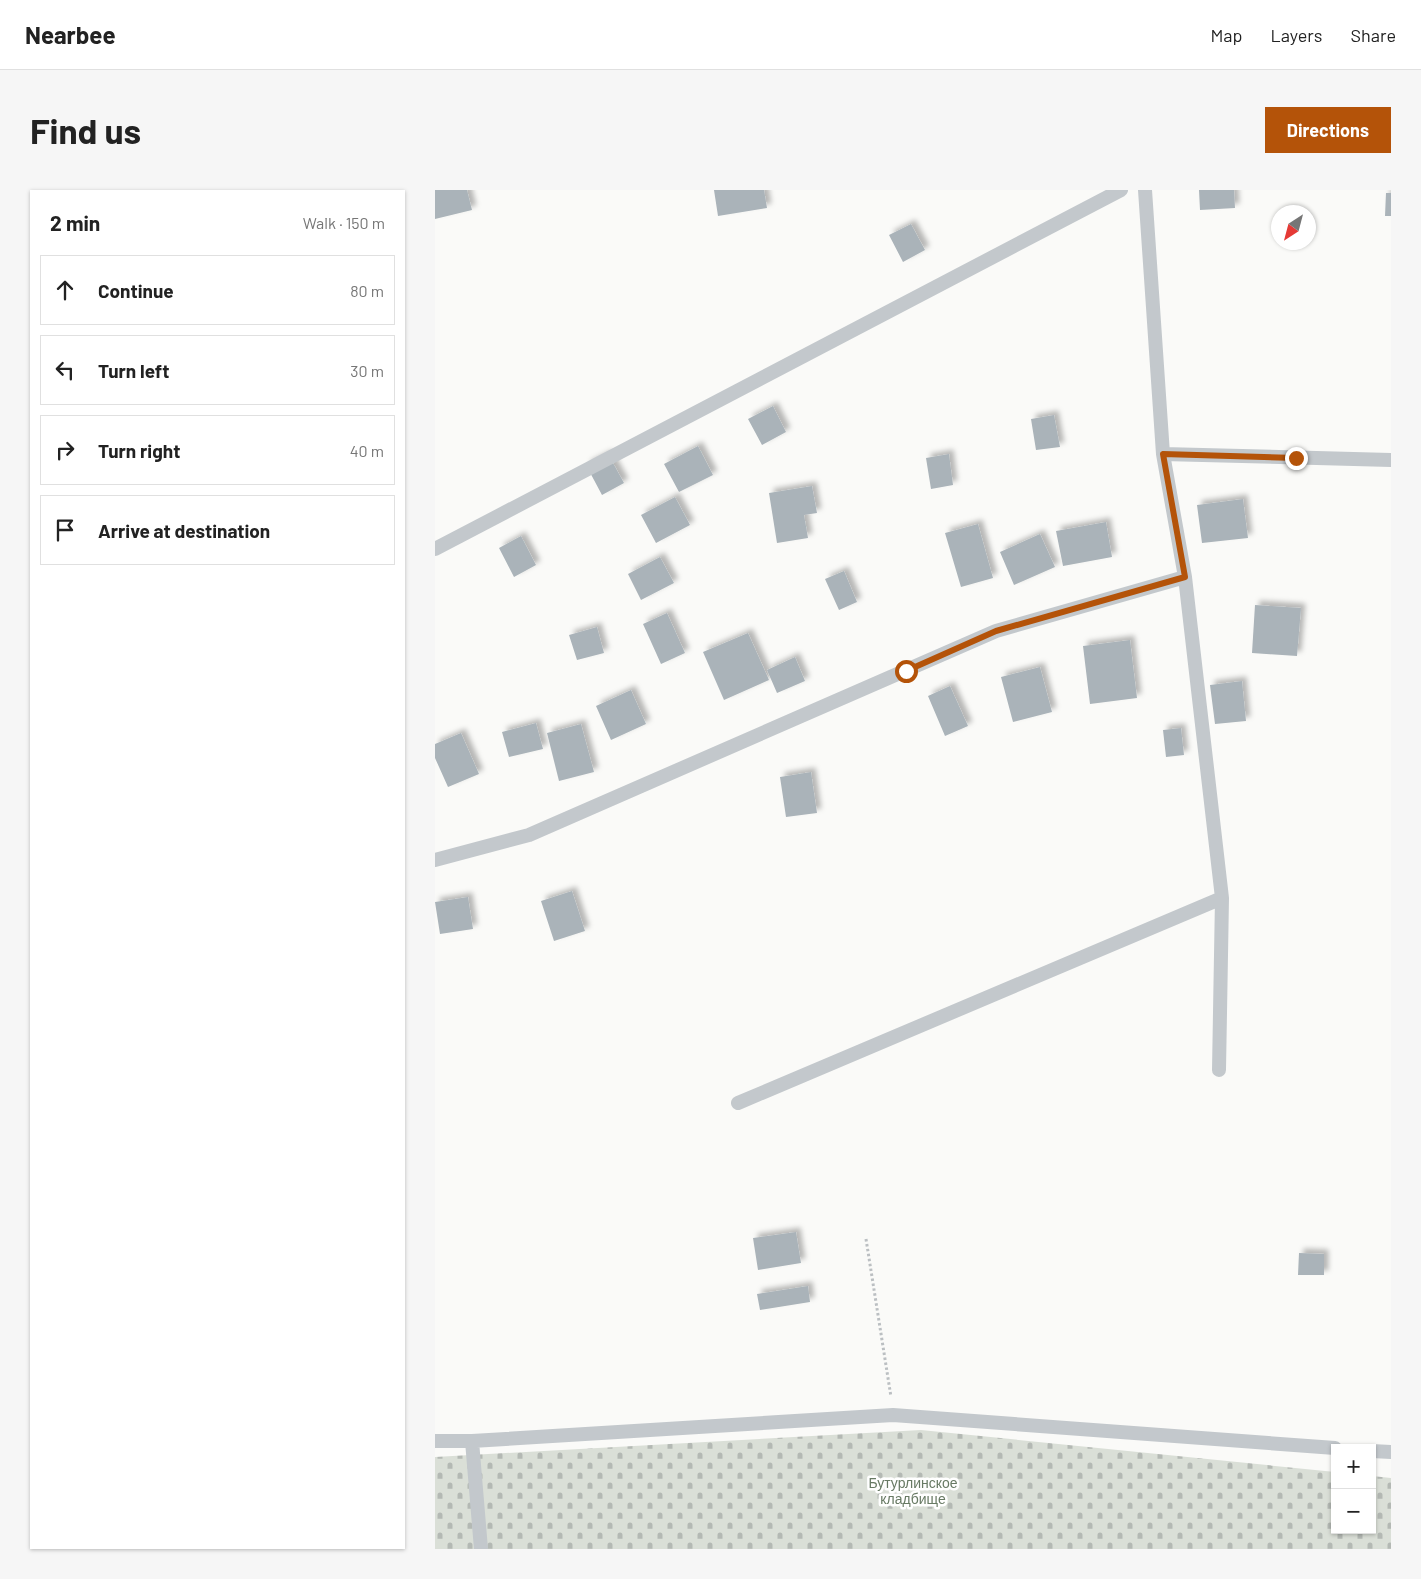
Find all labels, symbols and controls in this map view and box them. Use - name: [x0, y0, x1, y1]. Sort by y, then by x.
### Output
- text: Nearbee: [25, 20, 116, 49]
- text: Map: [1210, 24, 1242, 46]
- text: Layers: [1270, 24, 1323, 46]
- text: Share: [1351, 24, 1396, 46]
- button: Directions: [1265, 107, 1391, 153]
- text: Find us: [30, 109, 141, 151]
- north arrow: [1271, 205, 1316, 250]
- text: 2 min: [50, 210, 100, 235]
- text: Walk · 150 m: [303, 213, 385, 232]
- icon: ahead: [51, 276, 79, 304]
- text: Continue: [98, 279, 174, 302]
- text: 80 m: [350, 281, 384, 300]
- icon: left: [51, 356, 79, 384]
- text: Turn left: [98, 359, 169, 382]
- text: 30 m: [350, 361, 384, 380]
- icon: right: [51, 436, 79, 464]
- text: Turn right: [98, 439, 180, 462]
- text: 40 m: [350, 441, 384, 460]
- route end: [1285, 447, 1308, 470]
- icon: arrive: [51, 516, 79, 544]
- text: Arrive at destination: [98, 519, 270, 542]
- route start: [895, 660, 918, 683]
- map controls: [1331, 1444, 1376, 1534]
- button: +: [1331, 1444, 1376, 1489]
- park label: Бутурлинское кладбище: [868, 1474, 958, 1507]
- button: −: [1331, 1489, 1376, 1534]

